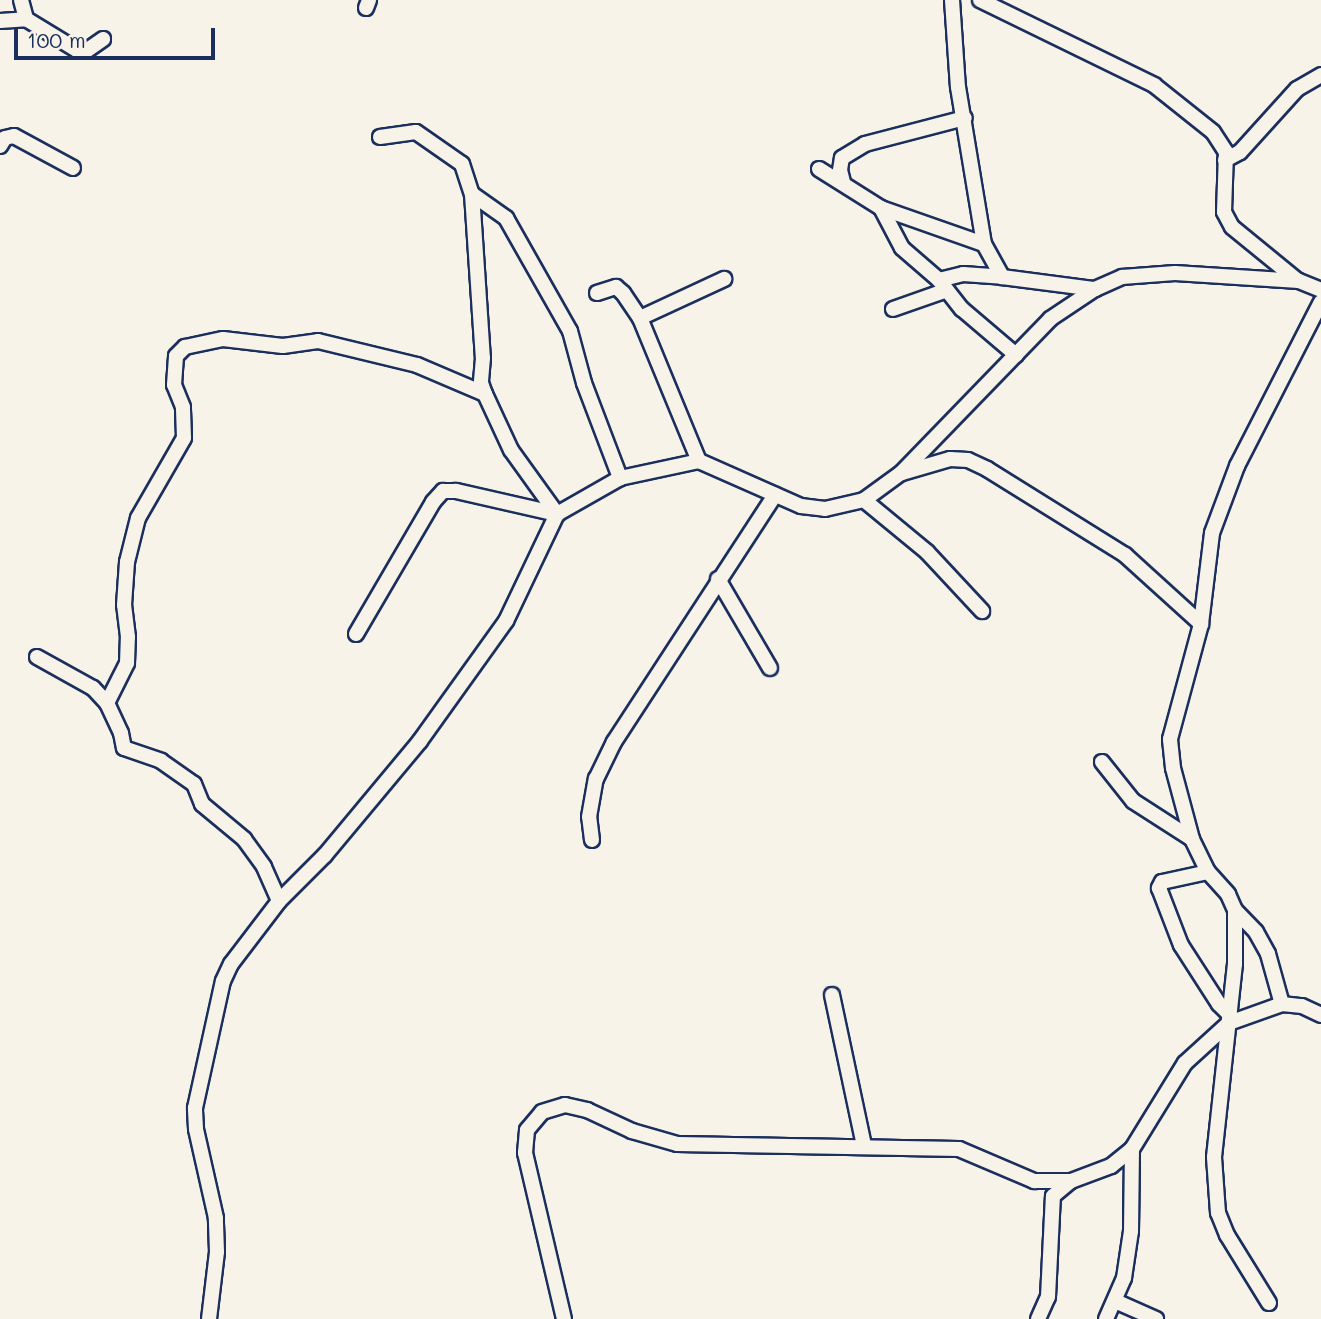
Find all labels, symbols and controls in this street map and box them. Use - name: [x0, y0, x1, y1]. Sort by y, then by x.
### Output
- scale bar: [18, 14, 219, 58]
- text: 100 m: [27, 26, 86, 53]

